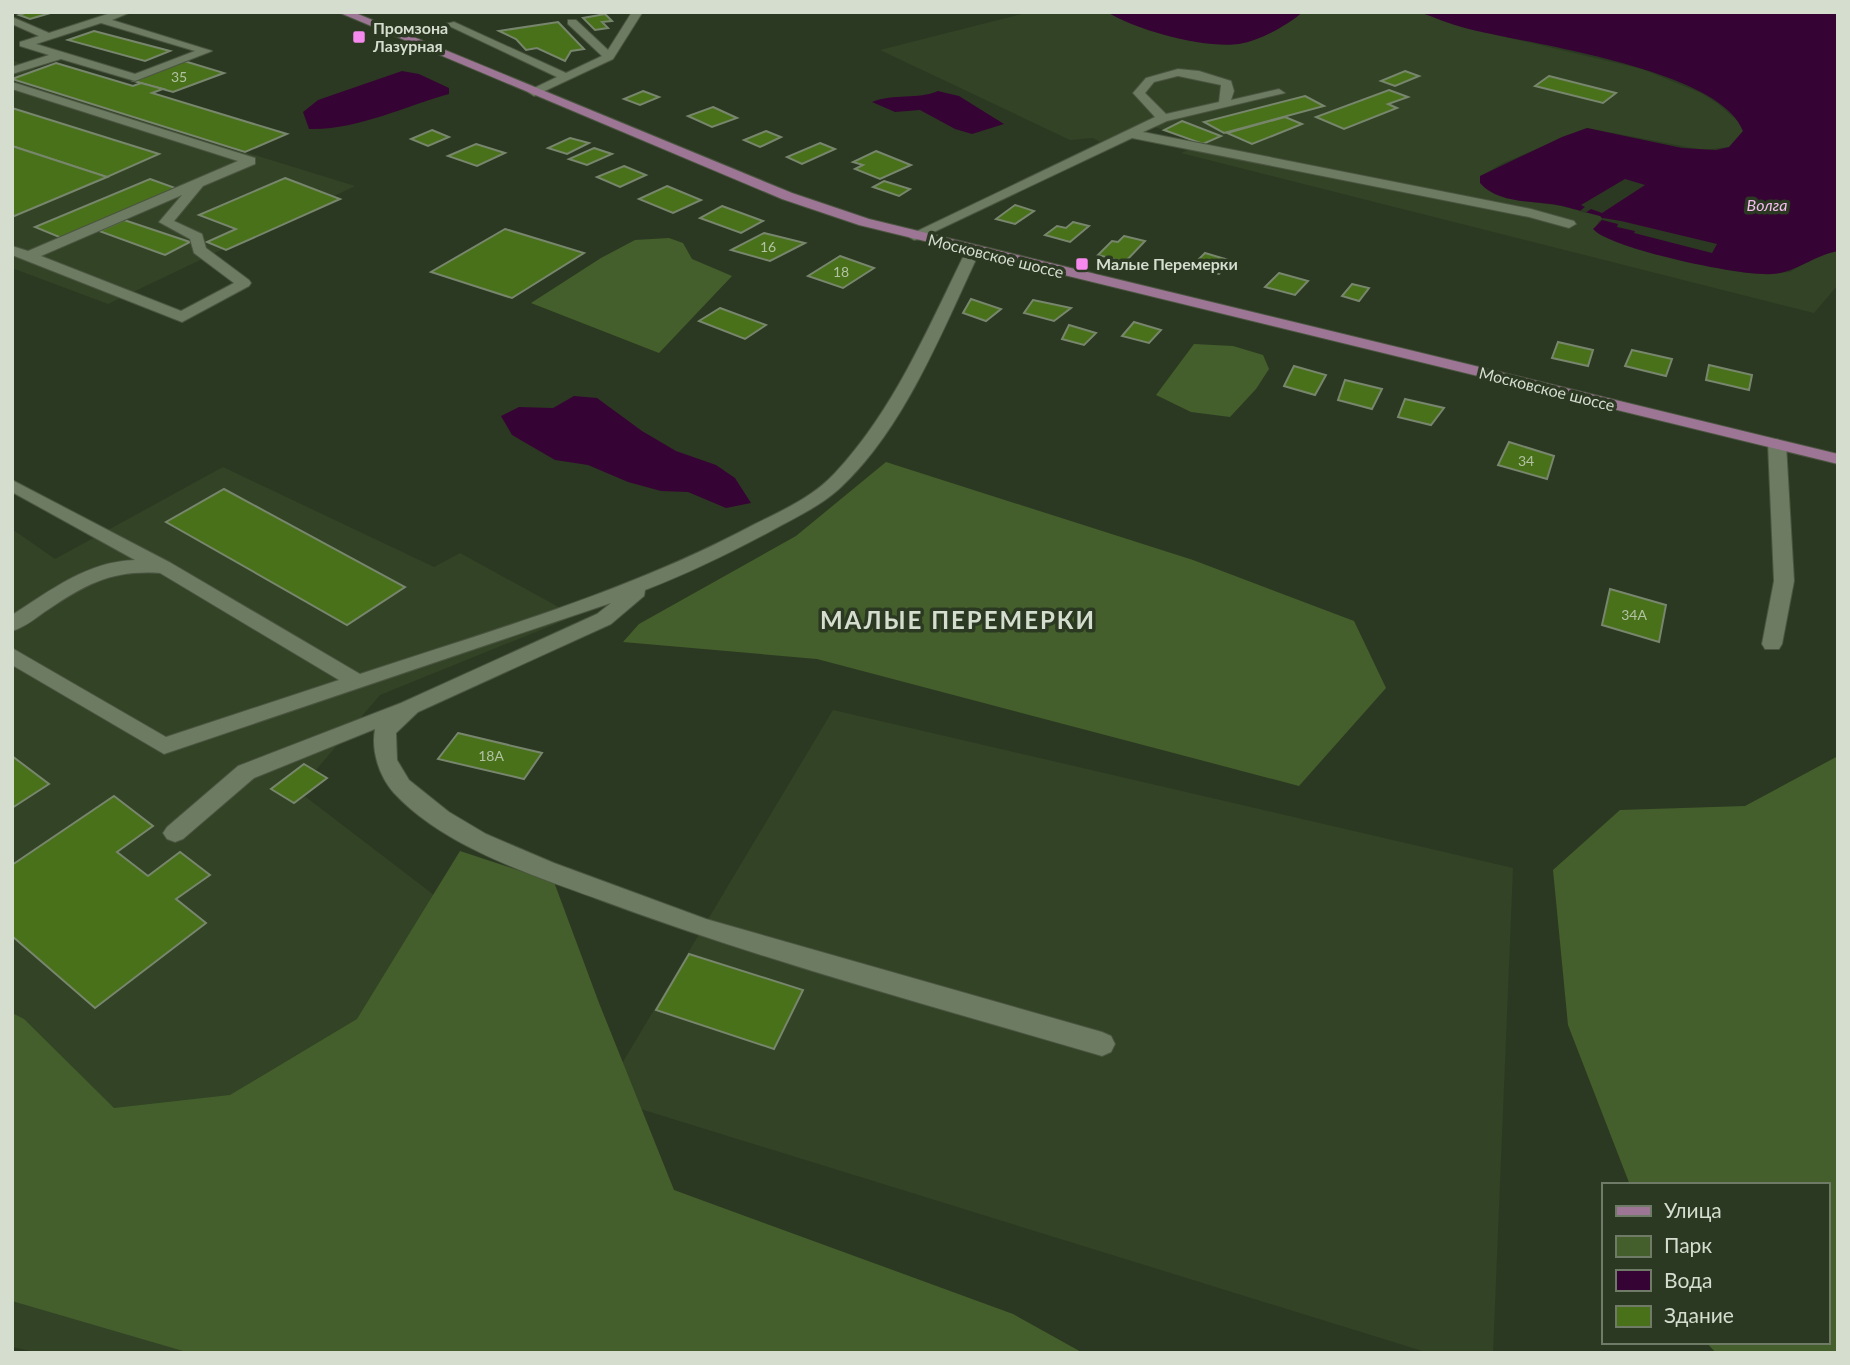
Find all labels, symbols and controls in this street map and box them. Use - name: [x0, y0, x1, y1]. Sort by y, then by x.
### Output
- place label: Промзона Лазурная: [372, 18, 448, 55]
- marker: Промзона Лазурная: [351, 29, 367, 45]
- house number: 35: [171, 68, 187, 85]
- water label: Волга: [1747, 195, 1787, 214]
- street label: Московское шоссе: [926, 229, 1066, 282]
- house number: 16: [760, 238, 776, 255]
- place label: Малые Перемерки: [1096, 254, 1238, 273]
- marker: Малые Перемерки: [1074, 256, 1090, 272]
- house number: 18: [833, 263, 849, 280]
- street label: Московское шоссе: [1477, 362, 1617, 415]
- house number: 34: [1518, 452, 1534, 469]
- district label: МАЛЫЕ ПЕРЕМЕРКИ: [820, 605, 1096, 634]
- house number: 34А: [1621, 606, 1647, 623]
- house number: 18А: [478, 747, 504, 764]
- legend: [1602, 1183, 1829, 1344]
- text: Улица: [1664, 1197, 1722, 1222]
- text: Парк: [1664, 1232, 1712, 1257]
- text: Вода: [1664, 1267, 1712, 1292]
- text: Здание: [1664, 1302, 1734, 1327]

